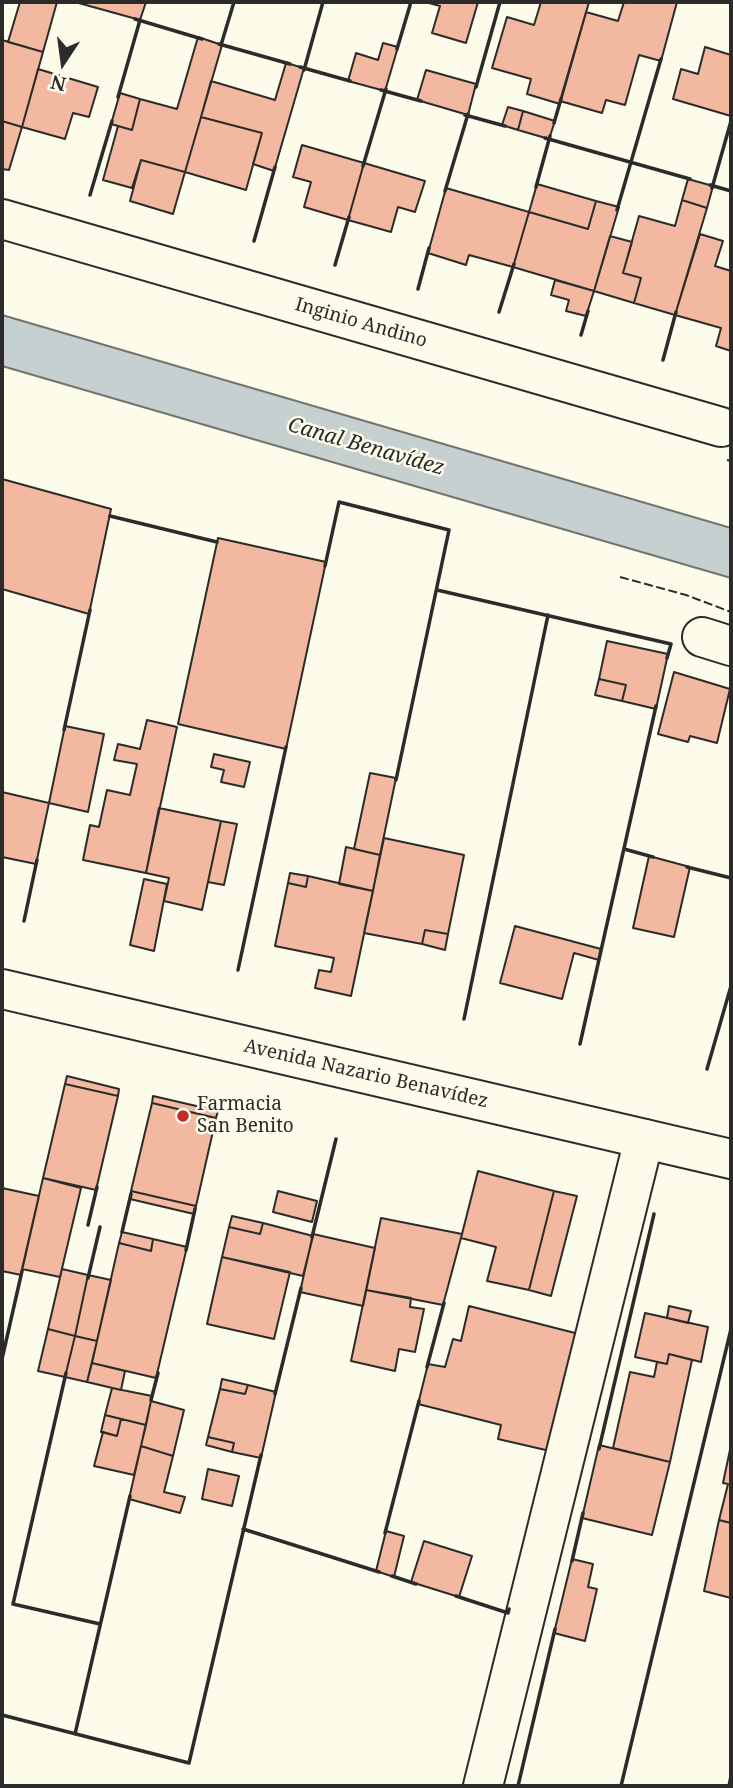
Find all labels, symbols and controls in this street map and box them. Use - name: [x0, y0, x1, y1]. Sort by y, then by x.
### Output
- north arrow: [28, 28, 98, 98]
- text: N: [48, 69, 69, 98]
- street label: Inginio Andino: [292, 293, 430, 353]
- water label: Canal Benavídez: [285, 413, 447, 481]
- street label: Avenida Nazario Benavídez: [242, 1035, 490, 1113]
- place label: Farmacia San Benito: [197, 1094, 294, 1138]
- marker: Farmacia San Benito: [175, 1108, 191, 1124]

